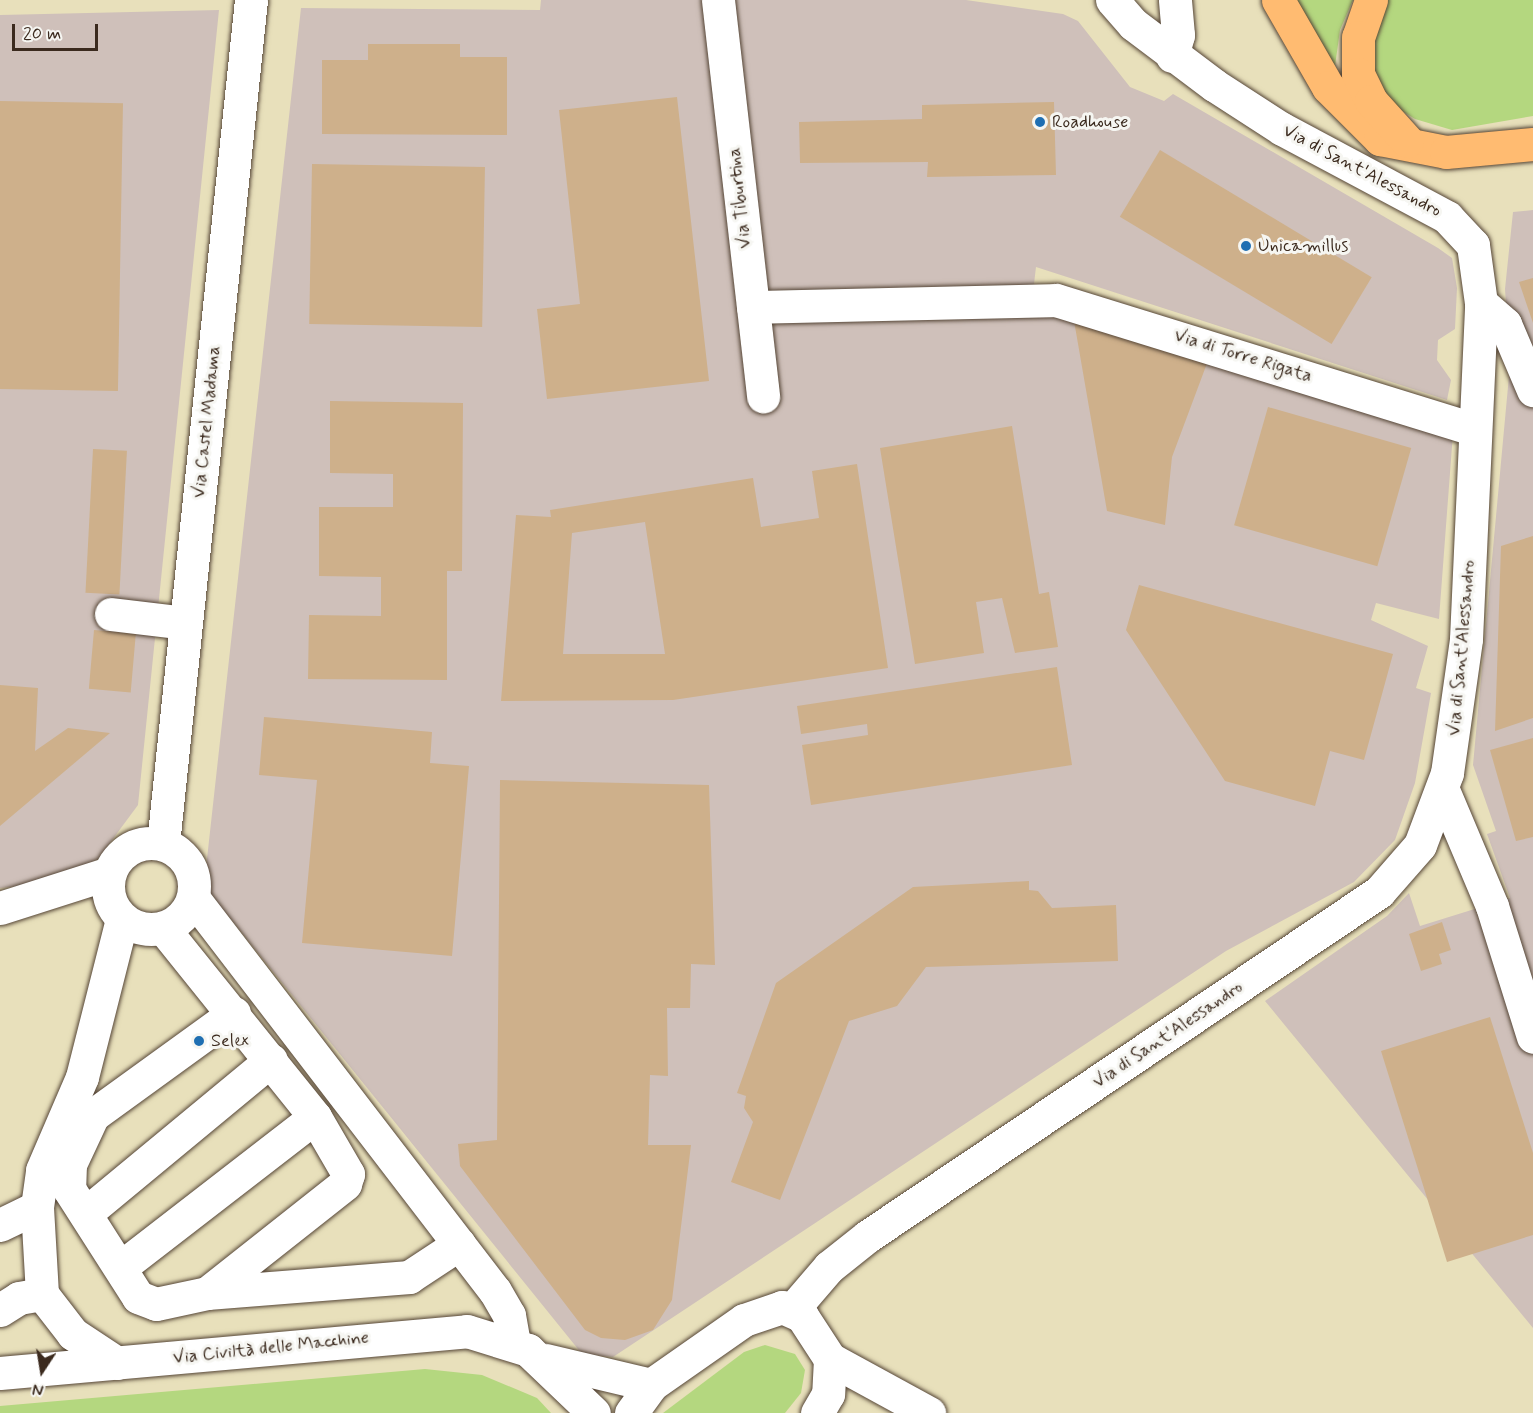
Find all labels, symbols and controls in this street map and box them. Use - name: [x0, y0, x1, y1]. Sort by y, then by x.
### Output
- scale bar: [15, 12, 100, 50]
- text: 20 m: [23, 22, 61, 46]
- place label: Roadhouse: [1052, 111, 1128, 133]
- marker: Roadhouse: [1033, 115, 1047, 129]
- street label: Via di Sant'Alessandro: [1281, 121, 1443, 221]
- street label: Via Tiburtina: [724, 148, 756, 248]
- place label: Unicamillus: [1258, 235, 1348, 257]
- marker: Unicamillus: [1239, 239, 1253, 253]
- street label: Via di Torre Rigata: [1172, 325, 1314, 387]
- street label: Via Castel Madama: [188, 344, 226, 500]
- street label: Via di Sant'Alessandro: [1444, 562, 1480, 734]
- street label: Via di Sant'Alessandro: [1091, 978, 1245, 1092]
- place label: Selex: [211, 1030, 249, 1052]
- marker: Selex: [192, 1034, 206, 1048]
- street label: Via Civiltà delle Macchine: [173, 1327, 369, 1369]
- north arrow: [12, 1341, 72, 1401]
- text: N: [31, 1378, 46, 1400]

